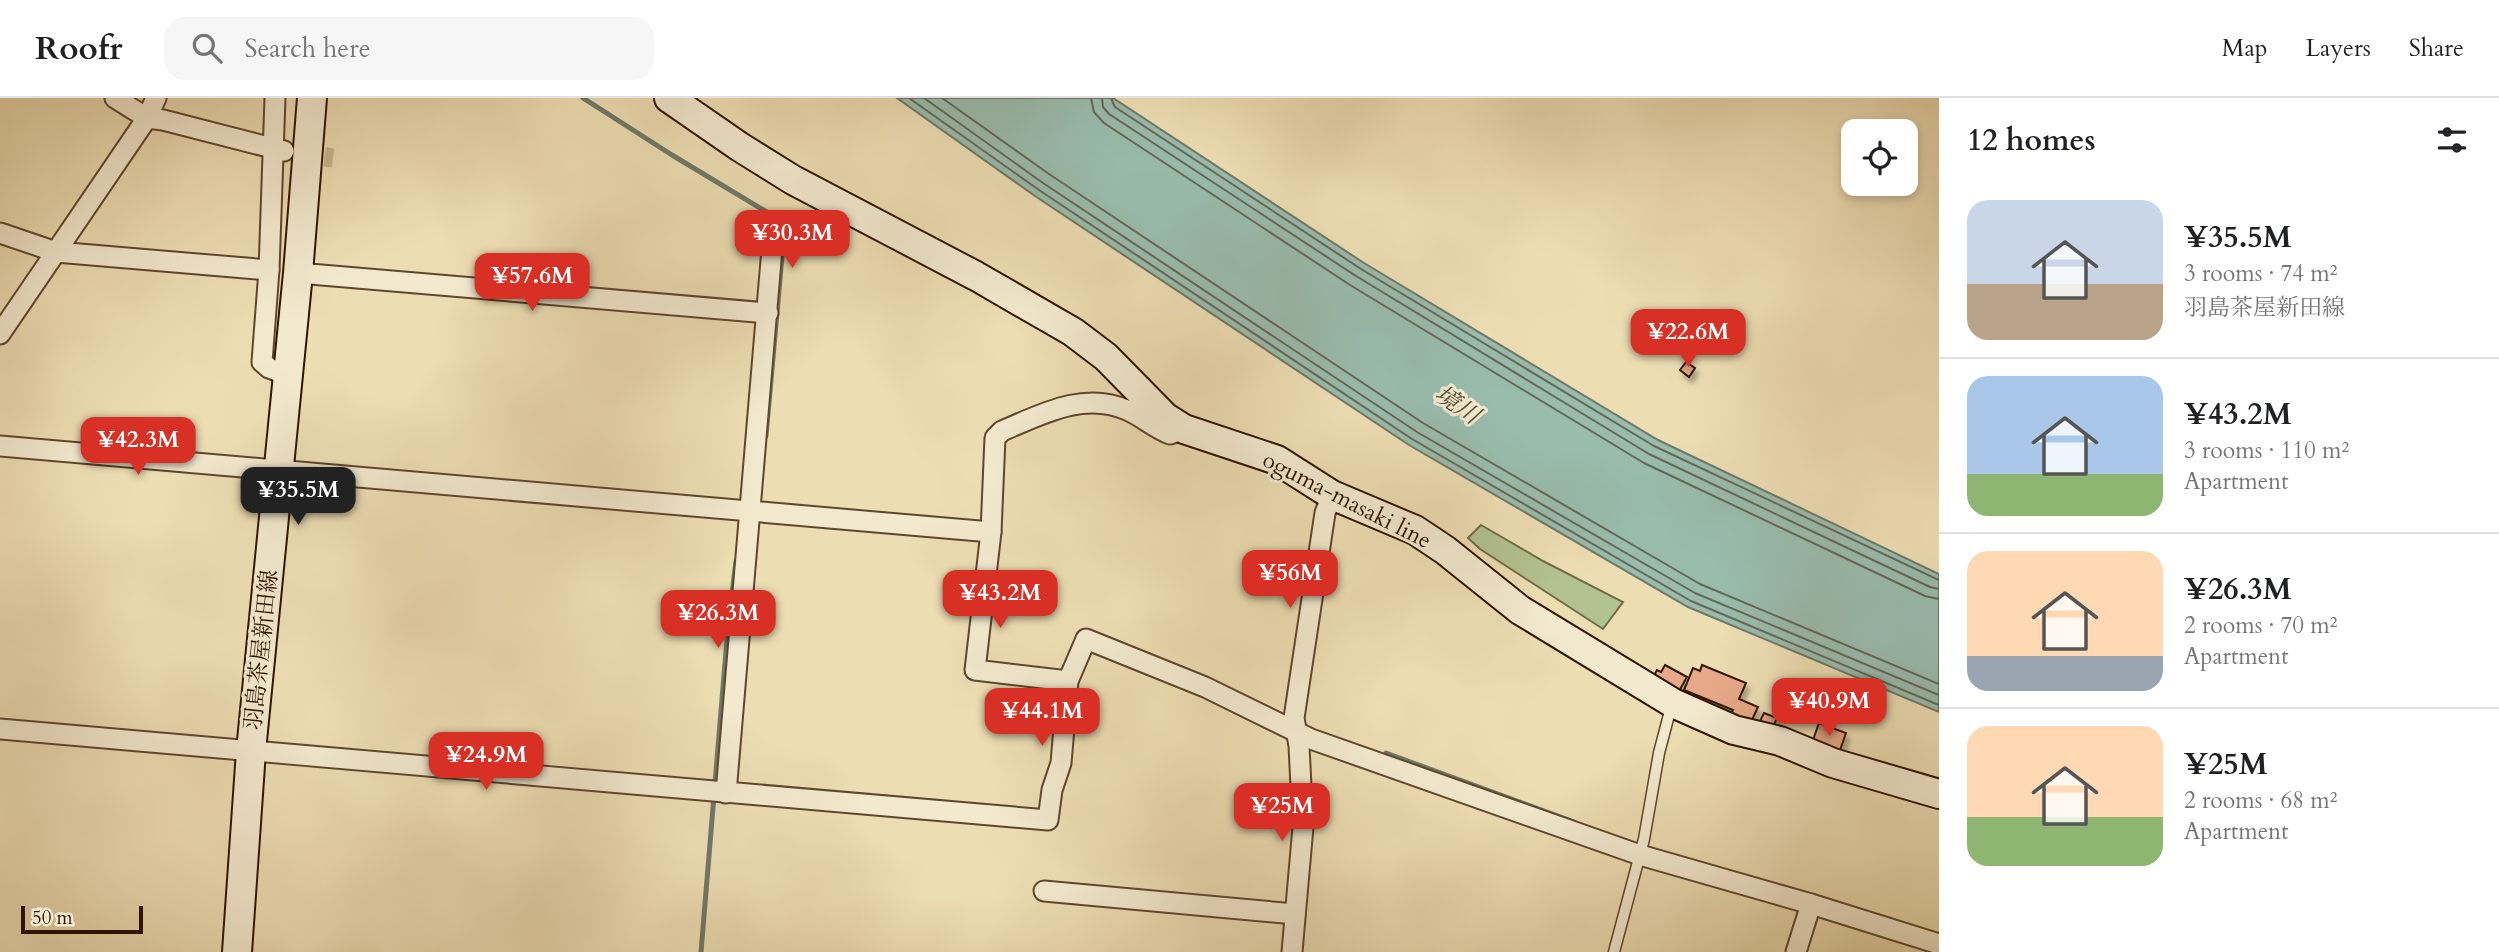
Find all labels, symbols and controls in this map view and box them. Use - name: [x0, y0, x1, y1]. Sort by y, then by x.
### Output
- search box: [164, 17, 654, 80]
- text: Roofr: [35, 26, 122, 71]
- icon: search: [188, 29, 226, 67]
- text: Search here: [244, 31, 370, 66]
- text: Map: [2222, 32, 2268, 65]
- text: Layers: [2306, 32, 2371, 65]
- text: Share: [2409, 32, 2464, 65]
- map controls: [1841, 119, 1918, 196]
- button: locate: [1841, 119, 1918, 196]
- text: 12 homes: [1967, 120, 2096, 161]
- icon: filters: [2433, 121, 2471, 159]
- pin: ¥30.3M: [735, 211, 849, 270]
- text: ¥30.3M: [751, 217, 833, 248]
- text: ¥35.5M: [2184, 217, 2292, 258]
- icon: home: [2023, 228, 2107, 312]
- pin: ¥57.6M: [475, 254, 589, 313]
- text: 3 rooms · 74 m²: [2184, 258, 2337, 289]
- text: ¥57.6M: [491, 260, 573, 291]
- text: 羽島茶屋新田線: [2184, 292, 2345, 323]
- pin: ¥22.6M: [1631, 310, 1745, 369]
- text: ¥22.6M: [1647, 316, 1729, 347]
- water label: 境川: [1428, 378, 1489, 434]
- text: ¥43.2M: [2184, 394, 2292, 435]
- icon: home: [2023, 404, 2107, 488]
- pin: ¥42.3M: [81, 418, 195, 477]
- text: ¥42.3M: [97, 424, 179, 455]
- text: 3 rooms · 110 m²: [2184, 435, 2349, 466]
- street label: oguma-masaki line: [1257, 444, 1437, 556]
- text: Apartment: [2184, 466, 2288, 497]
- pin: ¥35.5M: [241, 468, 355, 527]
- text: ¥35.5M: [257, 474, 339, 505]
- pin: ¥56M: [1249, 550, 1331, 610]
- text: ¥56M: [1258, 557, 1322, 588]
- street label: 羽島茶屋新田線: [237, 568, 285, 732]
- text: ¥26.3M: [2184, 569, 2292, 610]
- pin: ¥43.2M: [943, 570, 1057, 630]
- text: ¥43.2M: [959, 577, 1041, 608]
- icon: home: [2023, 579, 2107, 663]
- pin: ¥26.3M: [661, 590, 775, 650]
- text: ¥26.3M: [677, 597, 759, 628]
- text: 2 rooms · 70 m²: [2184, 610, 2337, 641]
- text: Apartment: [2184, 641, 2288, 672]
- pin: ¥40.9M: [1772, 678, 1886, 738]
- text: ¥40.9M: [1788, 685, 1870, 716]
- pin: ¥44.1M: [985, 688, 1099, 748]
- text: ¥44.1M: [1001, 695, 1083, 726]
- pin: ¥24.9M: [429, 732, 543, 792]
- text: ¥24.9M: [445, 739, 527, 770]
- text: ¥25M: [2184, 744, 2268, 785]
- icon: home: [2023, 754, 2107, 838]
- pin: ¥25M: [1241, 784, 1323, 843]
- text: 2 rooms · 68 m²: [2184, 785, 2337, 816]
- text: ¥25M: [1250, 790, 1314, 821]
- text: Apartment: [2184, 816, 2288, 847]
- scale bar: [21, 903, 144, 935]
- text: 50 m: [32, 905, 73, 931]

